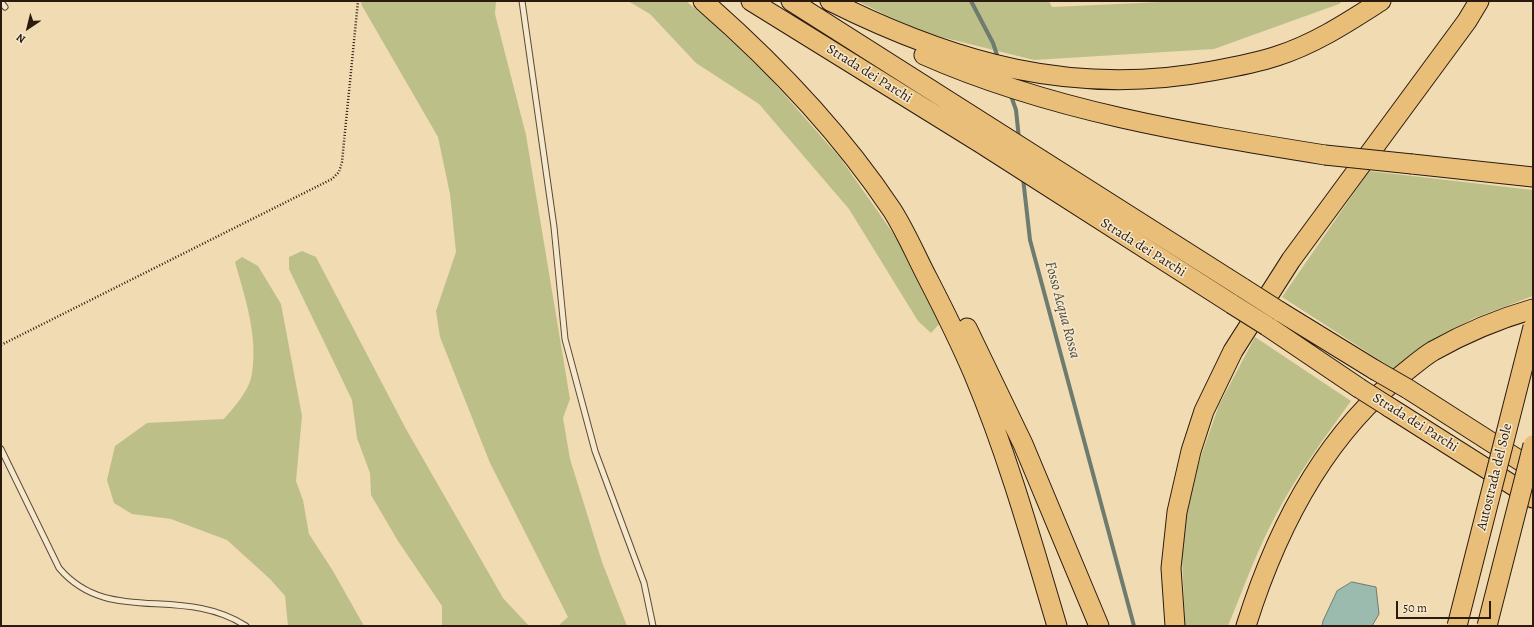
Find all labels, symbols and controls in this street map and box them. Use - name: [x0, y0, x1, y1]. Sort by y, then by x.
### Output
- north arrow: [8, 8, 48, 48]
- text: N: [13, 30, 28, 47]
- street label: Strada dei Parchi: [823, 41, 915, 107]
- street label: Strada dei Parchi: [1097, 215, 1189, 281]
- water label: Fosso Acqua Rossa: [1040, 260, 1084, 360]
- street label: Strada dei Parchi: [1369, 390, 1461, 456]
- street label: Autostrada del Sole: [1474, 422, 1516, 532]
- scale bar: [1398, 593, 1493, 619]
- text: 50 m: [1403, 600, 1427, 616]

